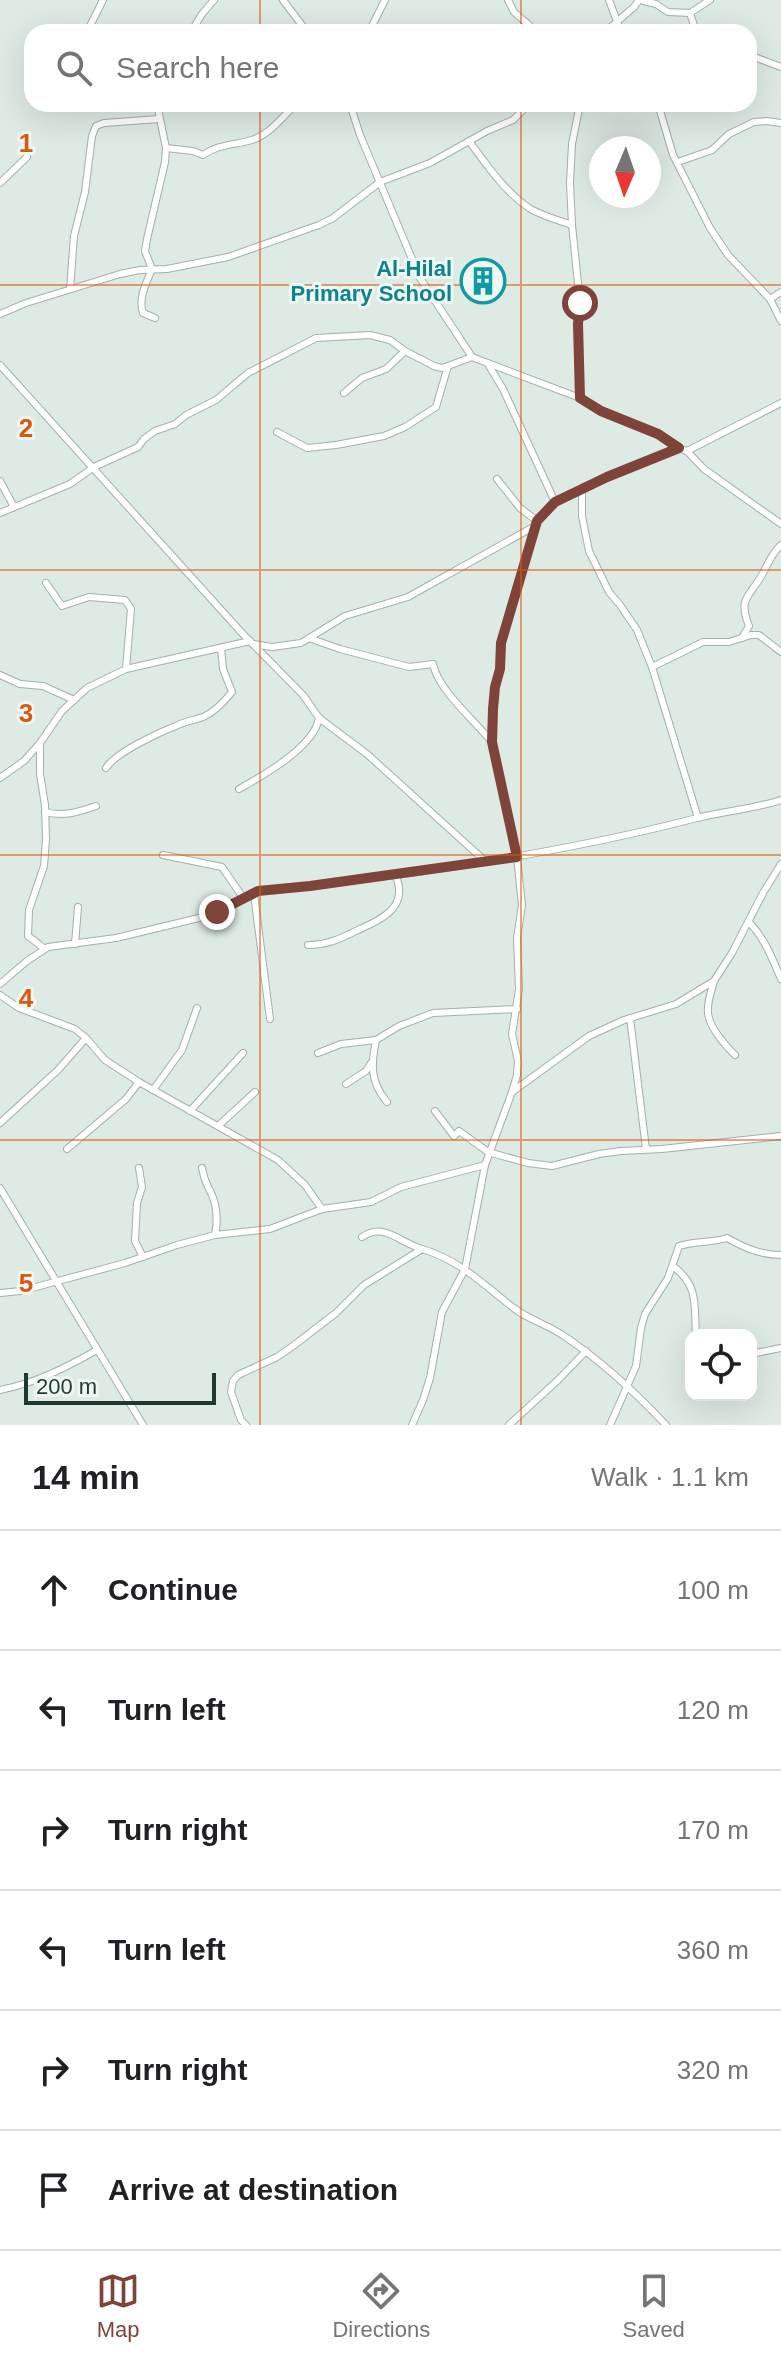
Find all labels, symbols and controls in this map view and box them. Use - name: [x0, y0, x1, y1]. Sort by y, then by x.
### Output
- search box: [24, 24, 757, 112]
- icon: search: [52, 46, 96, 90]
- text: Search here: [116, 51, 279, 84]
- text: 1: [19, 128, 33, 158]
- north arrow: [589, 136, 661, 208]
- place label: Al-Hilal Primary School: [291, 256, 452, 306]
- building icon: Al-Hilal Primary School: [459, 257, 507, 305]
- route start: [562, 285, 598, 321]
- text: 2: [19, 413, 33, 443]
- text: 3: [19, 698, 33, 728]
- route end: [199, 894, 235, 930]
- text: 4: [19, 983, 34, 1013]
- text: 5: [19, 1268, 33, 1298]
- map controls: [685, 1329, 757, 1401]
- button: locate: [685, 1329, 757, 1401]
- scale bar: [24, 1369, 216, 1405]
- text: 200 m: [36, 1374, 97, 1399]
- text: 14 min: [32, 1458, 140, 1496]
- text: Walk · 1.1 km: [591, 1462, 749, 1492]
- icon: ahead: [32, 1568, 76, 1612]
- text: Continue: [108, 1573, 238, 1606]
- text: 100 m: [677, 1575, 749, 1605]
- icon: left: [32, 1688, 76, 1732]
- text: Turn left: [108, 1693, 226, 1726]
- text: 120 m: [677, 1695, 749, 1725]
- icon: right: [32, 1808, 76, 1852]
- text: Turn right: [108, 1813, 247, 1846]
- text: 170 m: [677, 1815, 749, 1845]
- icon: left: [32, 1928, 76, 1972]
- text: Turn left: [108, 1933, 226, 1966]
- text: 360 m: [677, 1935, 749, 1965]
- icon: right: [32, 2048, 76, 2092]
- text: Turn right: [108, 2053, 247, 2086]
- text: 320 m: [677, 2055, 749, 2085]
- icon: arrive: [32, 2168, 76, 2212]
- text: Arrive at destination: [108, 2173, 398, 2206]
- tab: Map: [96, 2269, 140, 2343]
- tab: Directions: [332, 2269, 430, 2343]
- tab: Saved: [622, 2269, 685, 2343]

